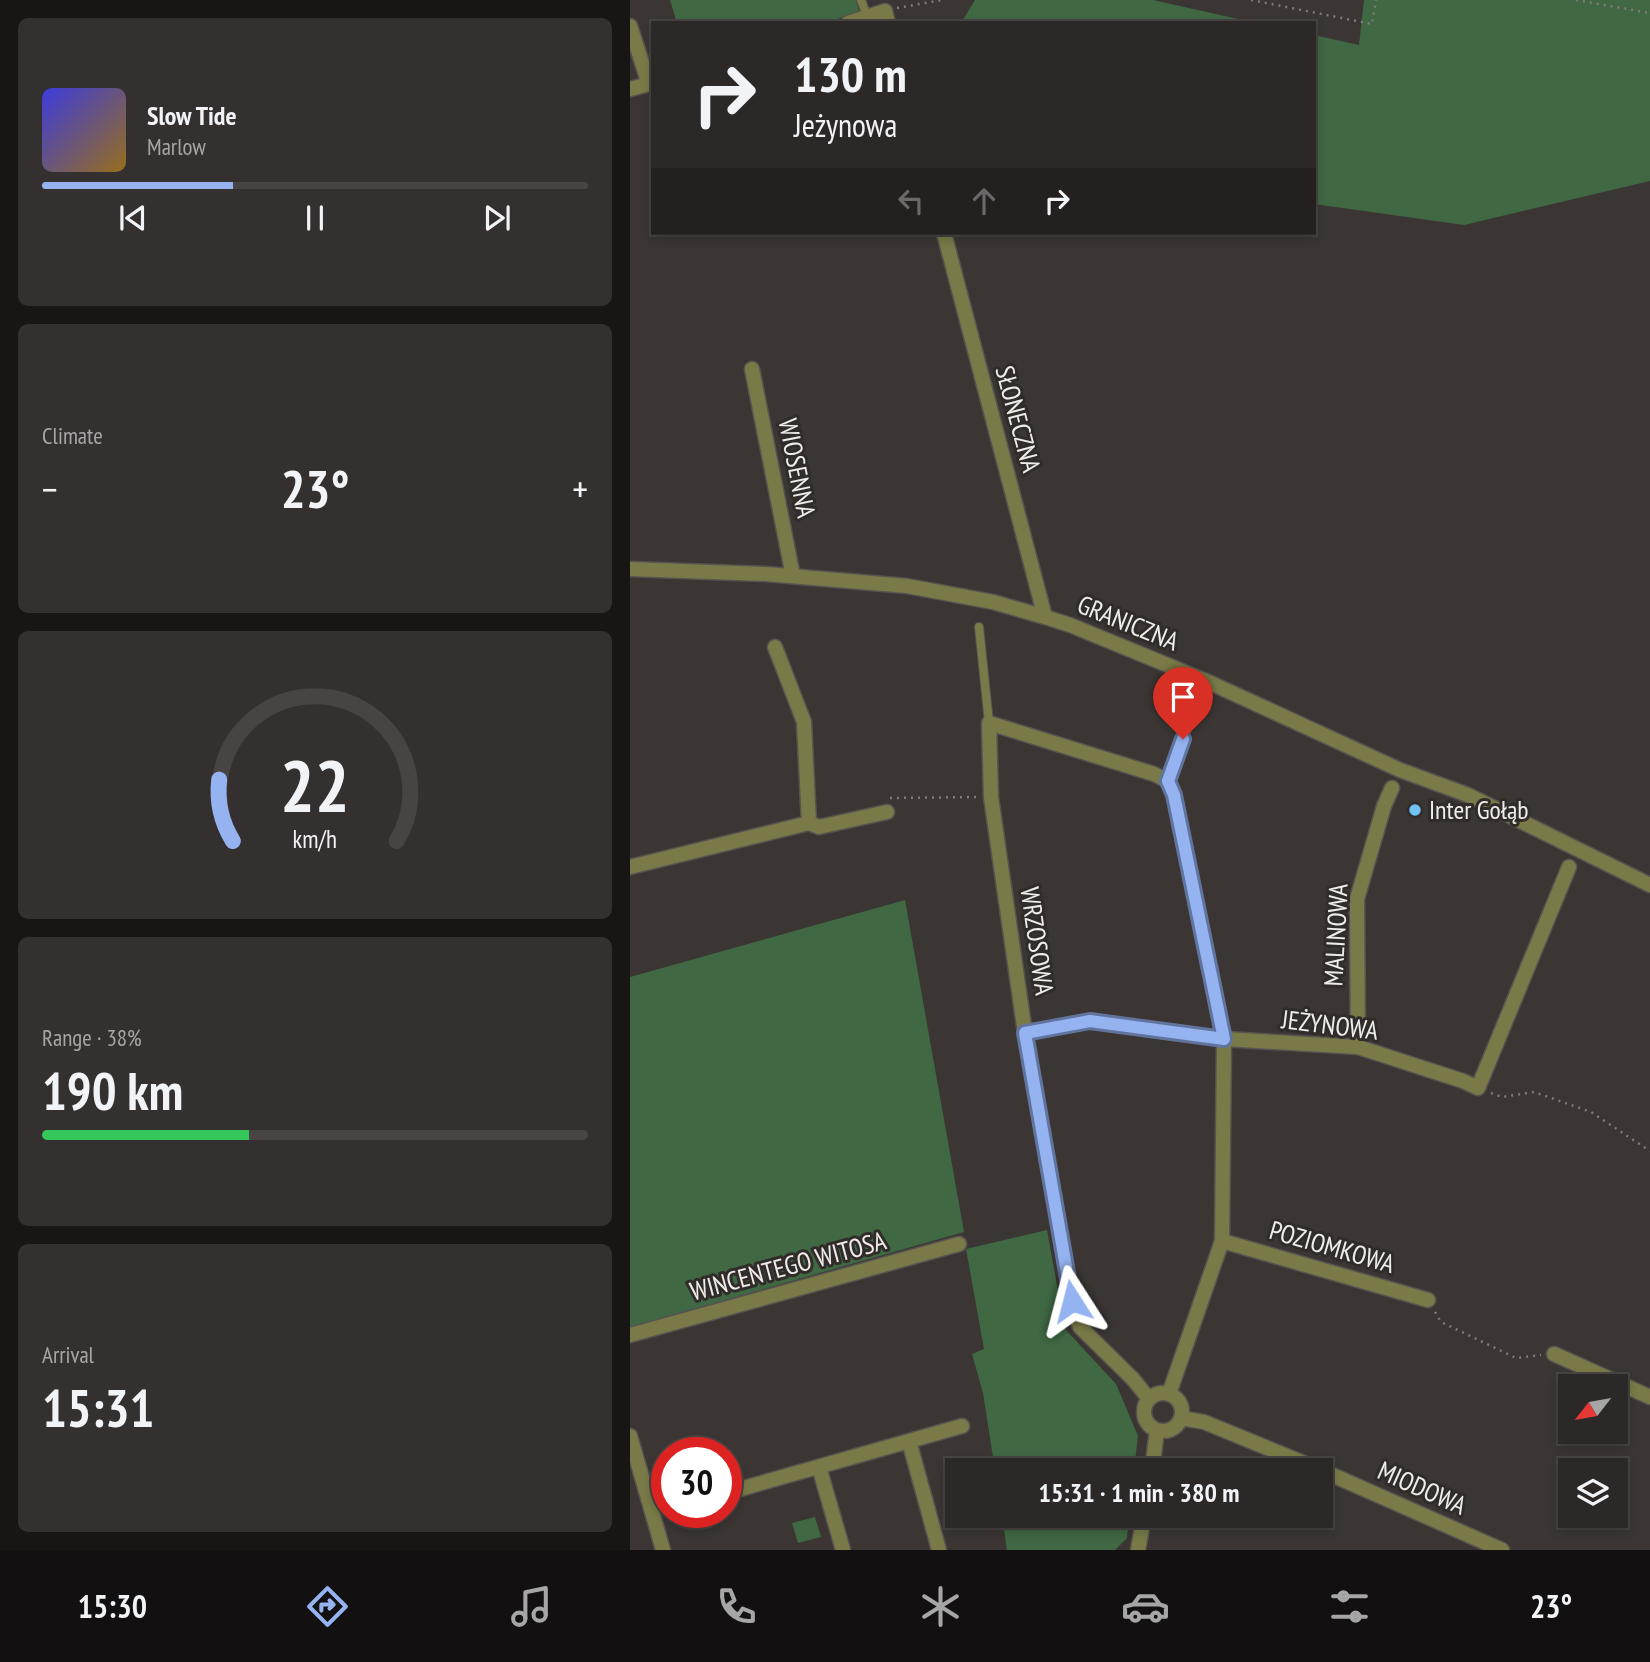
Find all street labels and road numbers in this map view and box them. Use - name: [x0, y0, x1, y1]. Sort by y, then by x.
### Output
- street label: SŁONECZNA: [988, 362, 1049, 476]
- street label: WIOSENNA: [772, 415, 823, 521]
- street label: GRANICZNA: [1073, 587, 1184, 658]
- street label: MALINOWA: [1316, 882, 1355, 987]
- street label: WRZOSOWA: [1014, 885, 1061, 998]
- street label: JEŻYNOWA: [1279, 1002, 1381, 1047]
- street label: POZIOMKOWA: [1266, 1213, 1399, 1280]
- street label: WINCENTEGO WITOSA: [686, 1223, 890, 1308]
- street label: MIODOWA: [1373, 1453, 1472, 1522]

